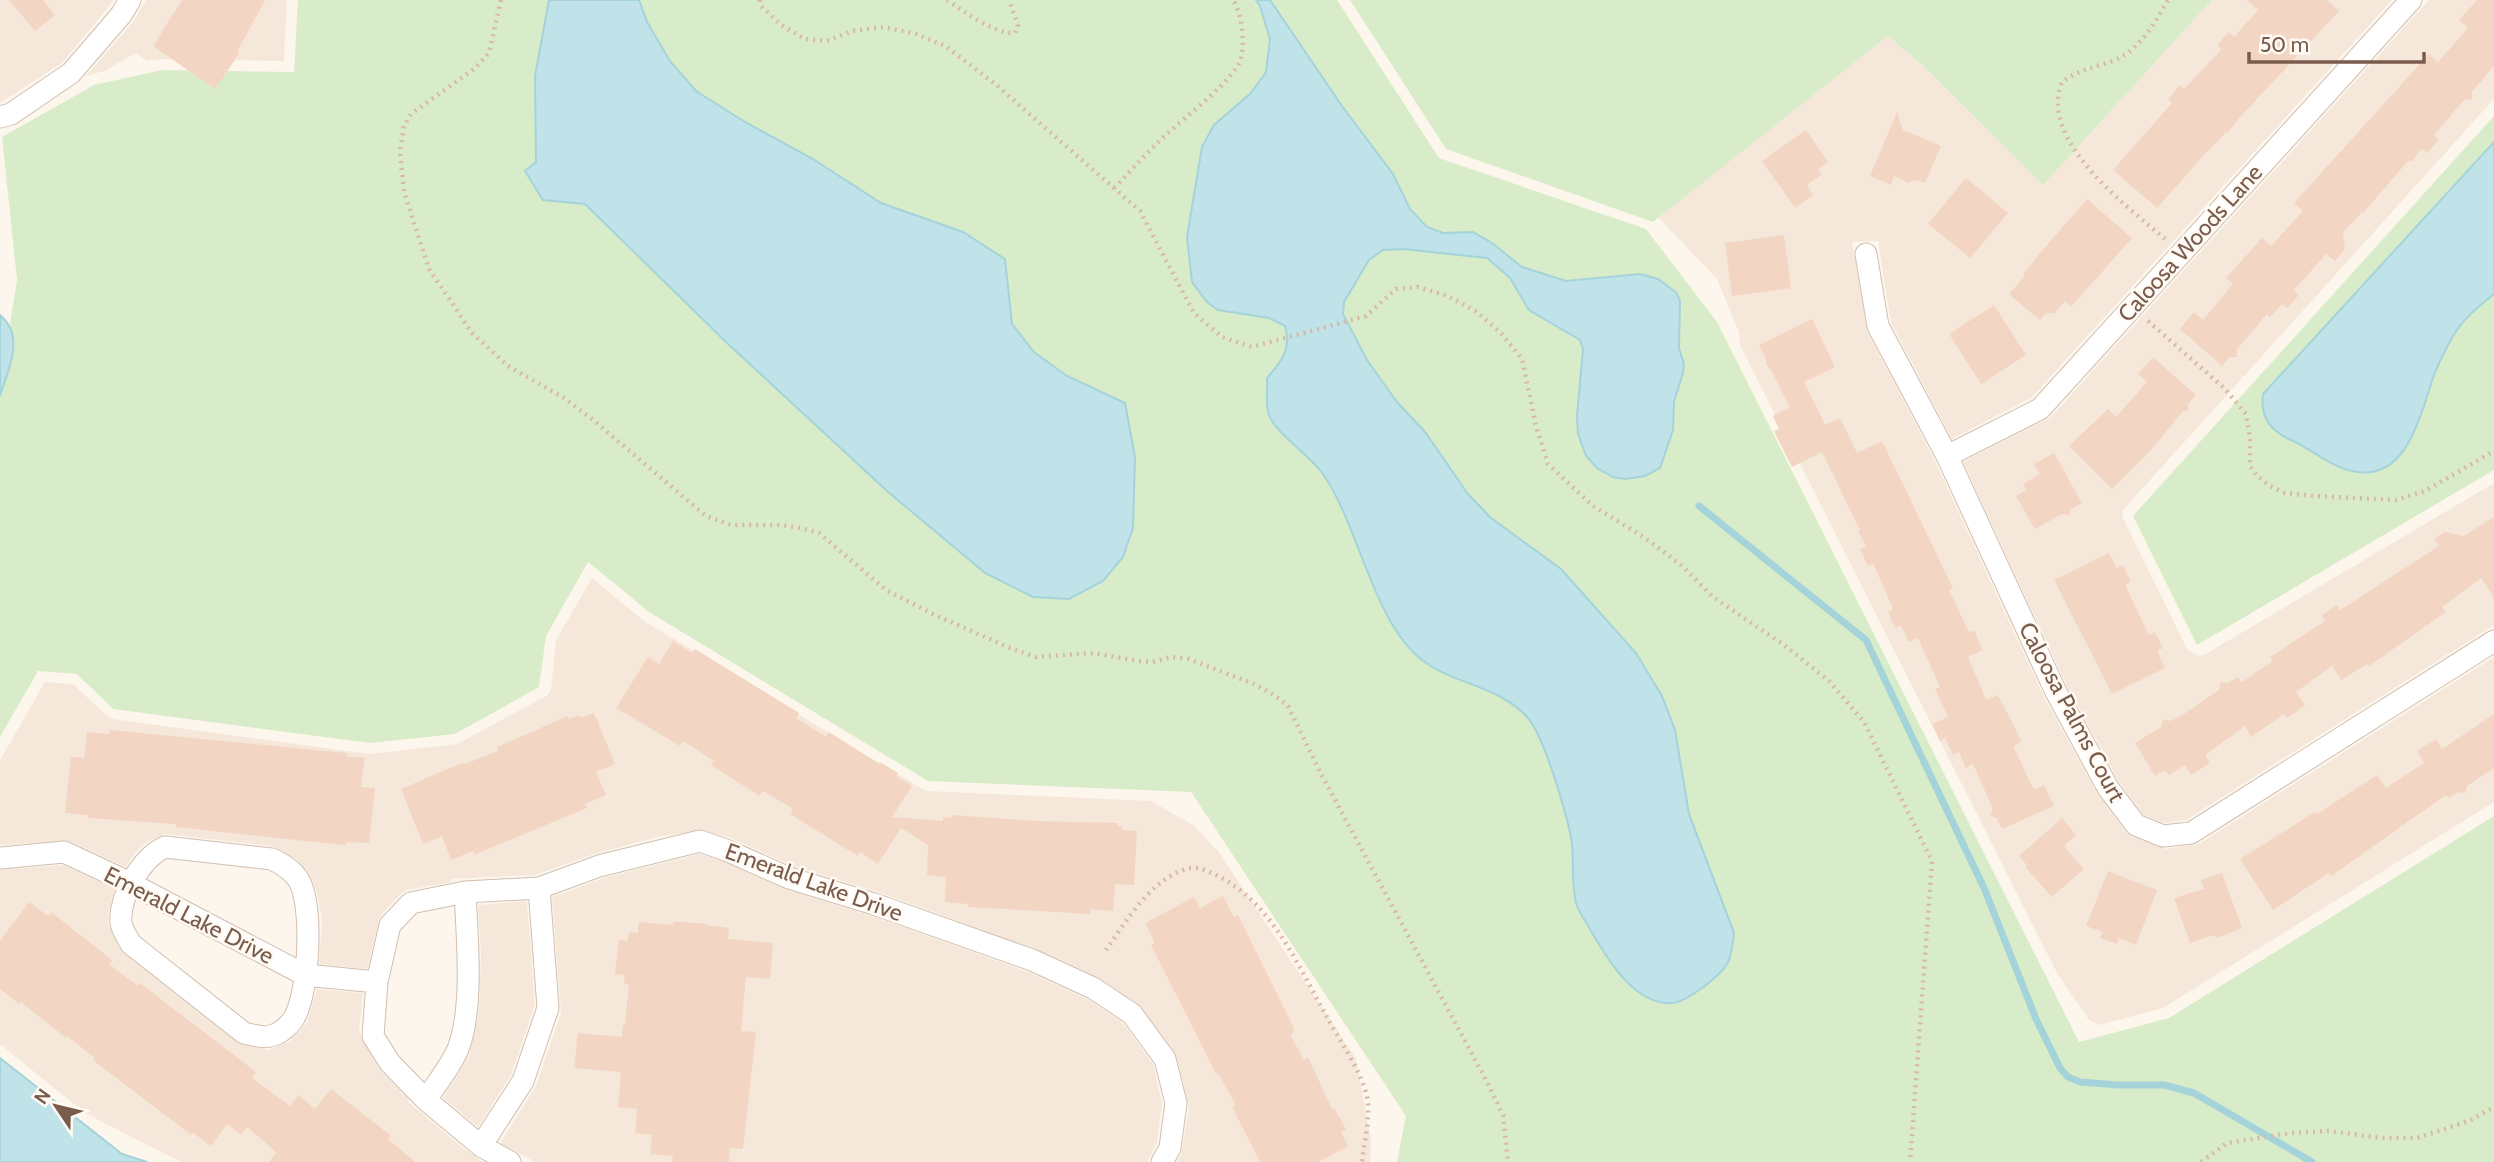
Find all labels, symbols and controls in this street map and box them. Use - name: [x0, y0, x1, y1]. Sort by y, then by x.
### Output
- scale bar: [2249, 21, 2424, 65]
- text: 50 m: [2260, 32, 2309, 57]
- street label: Caloosa Woods Lane: [2112, 158, 2268, 328]
- street label: Caloosa Palms Court: [2013, 617, 2131, 807]
- street label: Emerald Lake Drive: [721, 837, 907, 927]
- street label: Emerald Lake Drive: [99, 860, 279, 970]
- north arrow: [21, 1071, 91, 1141]
- text: N: [29, 1084, 56, 1109]

